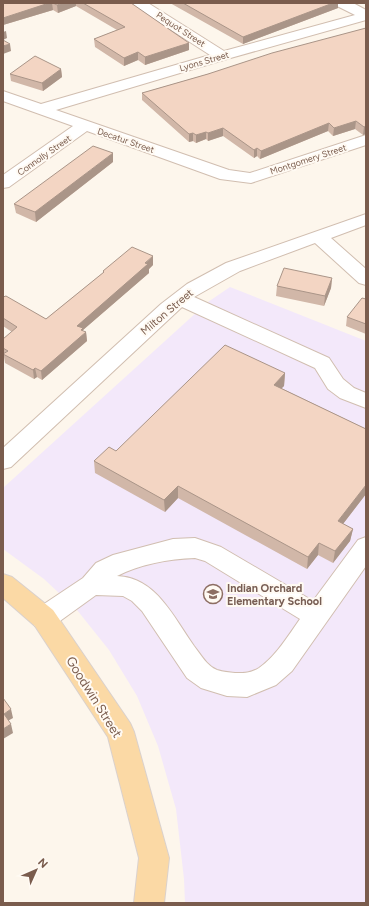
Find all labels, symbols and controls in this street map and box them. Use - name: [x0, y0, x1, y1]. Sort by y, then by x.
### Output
- street label: Pequot Street: [154, 9, 208, 49]
- street label: Lyons Street: [178, 49, 231, 73]
- street label: Decatur Street: [96, 125, 156, 155]
- street label: Connolly Street: [15, 132, 73, 178]
- street label: Montgomery Street: [268, 141, 348, 177]
- street label: Milton Street: [138, 286, 196, 338]
- place label: Indian Orchard Elementary School: [227, 582, 322, 608]
- school or university icon: Indian Orchard Elementary School: [202, 583, 224, 605]
- street label: Goodwin Street: [63, 654, 125, 740]
- north arrow: [16, 850, 56, 890]
- text: N: [35, 856, 50, 871]

